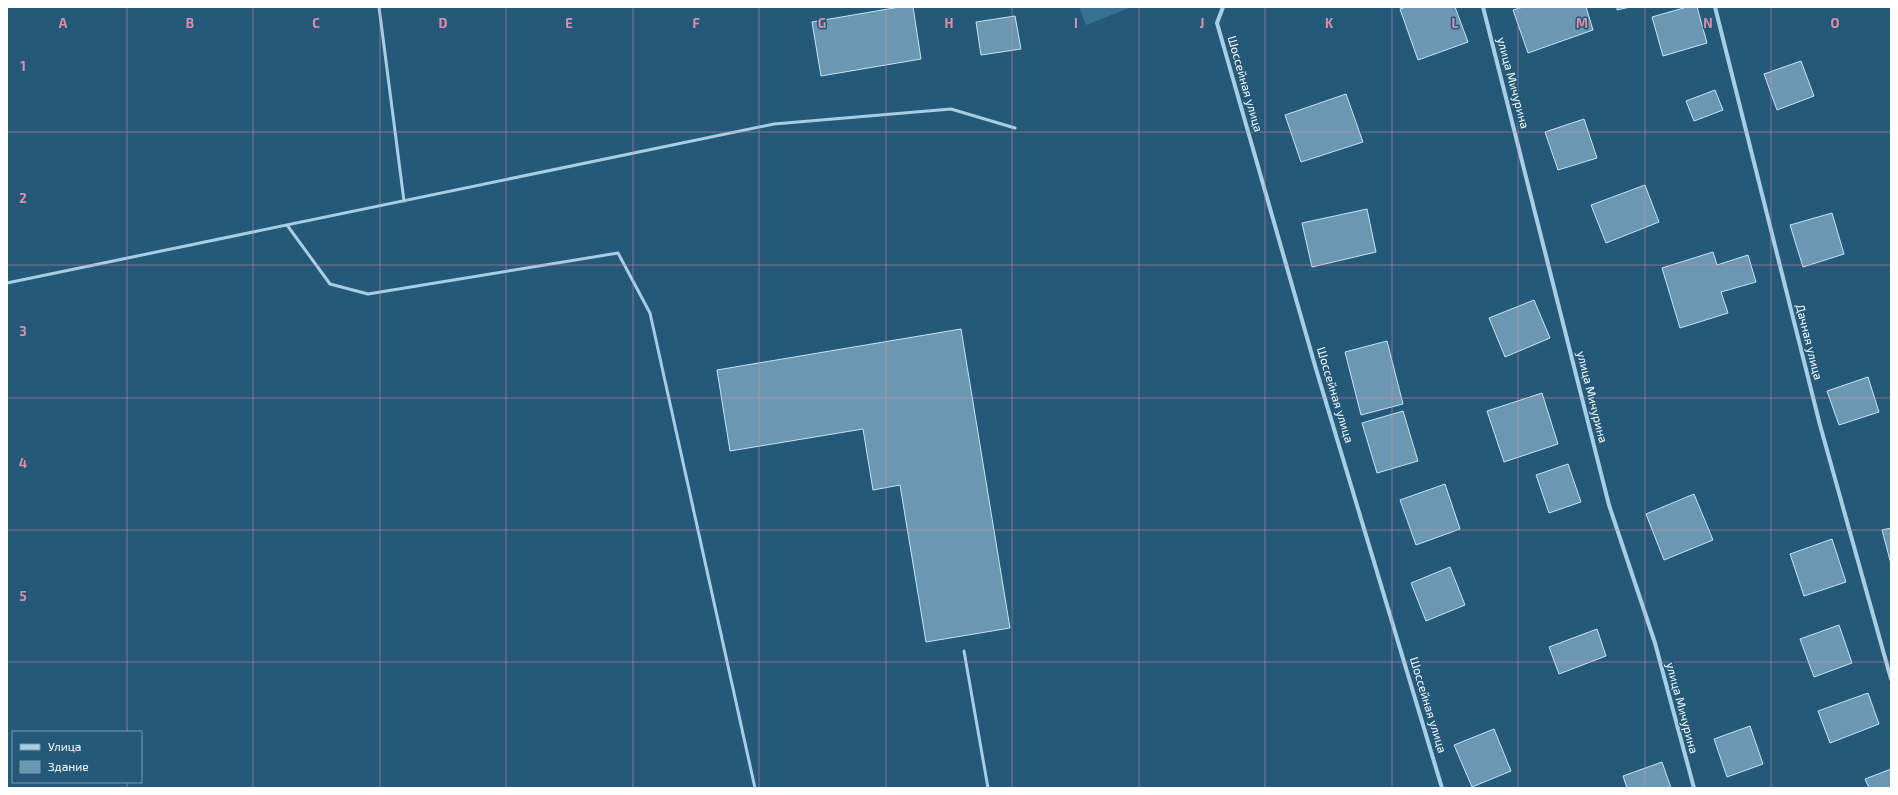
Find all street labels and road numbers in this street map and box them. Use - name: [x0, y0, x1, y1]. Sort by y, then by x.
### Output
- street label: Шоссейная улица: [1225, 34, 1266, 134]
- street label: улица Мичурина: [1494, 35, 1533, 130]
- street label: Дачная улица: [1793, 302, 1826, 381]
- street label: Шоссейная улица: [1314, 345, 1357, 445]
- street label: улица Мичурина: [1574, 349, 1611, 444]
- street label: Шоссейная улица: [1407, 655, 1450, 755]
- street label: улица Мичурина: [1663, 660, 1702, 755]

